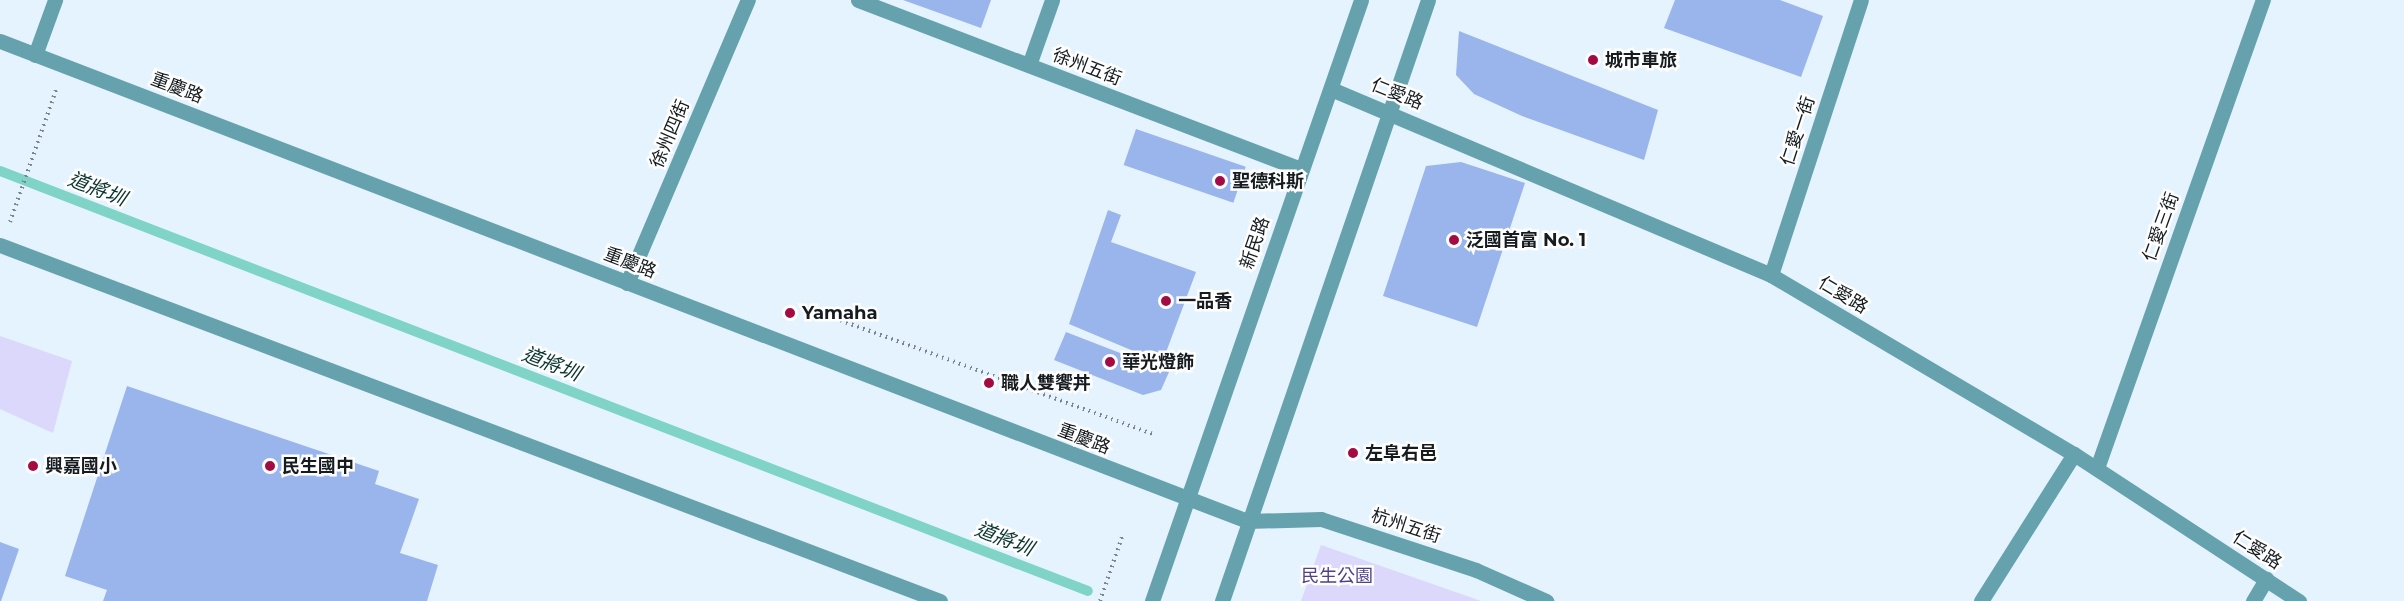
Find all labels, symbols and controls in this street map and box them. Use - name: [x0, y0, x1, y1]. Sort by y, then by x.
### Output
- street label: 徐州五街: [1050, 44, 1124, 90]
- place label: 城市車旅: [1605, 49, 1677, 71]
- marker: 城市車旅: [1586, 53, 1600, 67]
- street label: 重慶路: [148, 68, 206, 108]
- street label: 仁愛路: [1368, 74, 1426, 114]
- street label: 仁愛一街: [1777, 93, 1819, 169]
- street label: 徐州四街: [646, 97, 694, 171]
- water label: 道將圳: [65, 167, 129, 211]
- place label: 聖德科斯: [1232, 170, 1304, 192]
- marker: 聖德科斯: [1213, 174, 1227, 188]
- street label: 仁愛三街: [2139, 189, 2183, 265]
- street label: 新民路: [1236, 214, 1274, 272]
- place label: 泛國首富 No. 1: [1466, 229, 1586, 251]
- marker: 泛國首富 No. 1: [1447, 233, 1461, 247]
- street label: 重慶路: [601, 243, 659, 283]
- street label: 仁愛路: [1814, 272, 1872, 318]
- place label: 一品香: [1178, 290, 1232, 312]
- marker: 一品香: [1159, 294, 1173, 308]
- place label: Yamaha: [802, 302, 878, 324]
- marker: Yamaha: [783, 306, 797, 320]
- water label: 道將圳: [519, 342, 583, 386]
- place label: 華光燈飾: [1122, 351, 1194, 373]
- marker: 華光燈飾: [1103, 355, 1117, 369]
- place label: 職人雙饗丼: [1001, 372, 1091, 394]
- marker: 職人雙饗丼: [982, 376, 996, 390]
- street label: 重慶路: [1055, 419, 1113, 459]
- place label: 左阜右邑: [1365, 442, 1437, 464]
- marker: 左阜右邑: [1346, 446, 1360, 460]
- place label: 興嘉國小: [45, 455, 117, 477]
- place label: 民生國中: [282, 455, 354, 477]
- marker: 興嘉國小: [26, 459, 40, 473]
- marker: 民生國中: [263, 459, 277, 473]
- street label: 杭州五街: [1368, 505, 1444, 547]
- water label: 道將圳: [972, 517, 1036, 561]
- street label: 仁愛路: [2228, 526, 2286, 574]
- park label: 民生公園: [1301, 565, 1373, 587]

